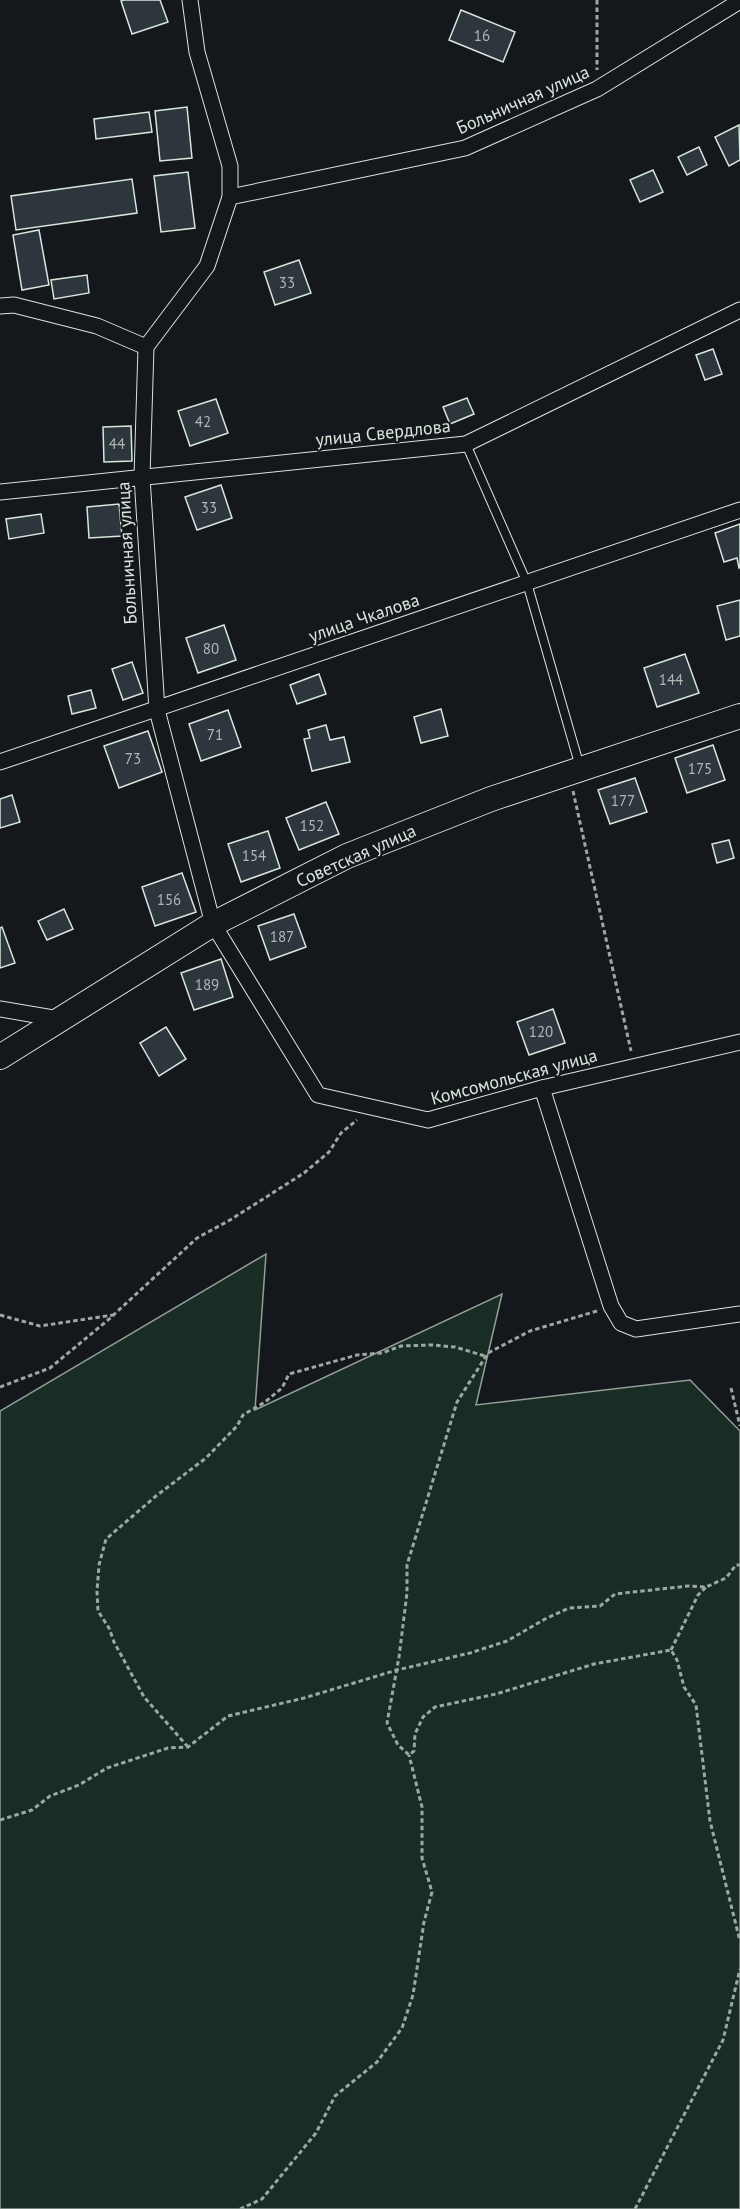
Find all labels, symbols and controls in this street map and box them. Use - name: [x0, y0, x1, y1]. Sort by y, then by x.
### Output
- house number: 16: [474, 26, 490, 45]
- street label: Больничная улица: [453, 60, 593, 139]
- house number: 33: [279, 273, 295, 292]
- house number: 42: [195, 412, 211, 431]
- street label: улица Свердлова: [314, 414, 452, 451]
- house number: 44: [109, 434, 125, 453]
- street label: Больничная улица: [111, 481, 142, 625]
- house number: 33: [201, 498, 217, 517]
- street label: улица Чкалова: [305, 588, 422, 647]
- house number: 80: [203, 639, 219, 658]
- house number: 144: [659, 670, 683, 689]
- house number: 71: [207, 725, 223, 744]
- house number: 73: [125, 749, 141, 768]
- house number: 175: [688, 759, 712, 778]
- house number: 177: [611, 791, 635, 810]
- house number: 152: [300, 816, 324, 835]
- street label: Советская улица: [292, 819, 419, 892]
- house number: 154: [242, 846, 266, 865]
- house number: 156: [157, 890, 181, 909]
- house number: 187: [270, 927, 294, 946]
- house number: 189: [195, 975, 219, 994]
- house number: 120: [529, 1022, 553, 1041]
- street label: Комсомольская улица: [428, 1043, 600, 1110]

